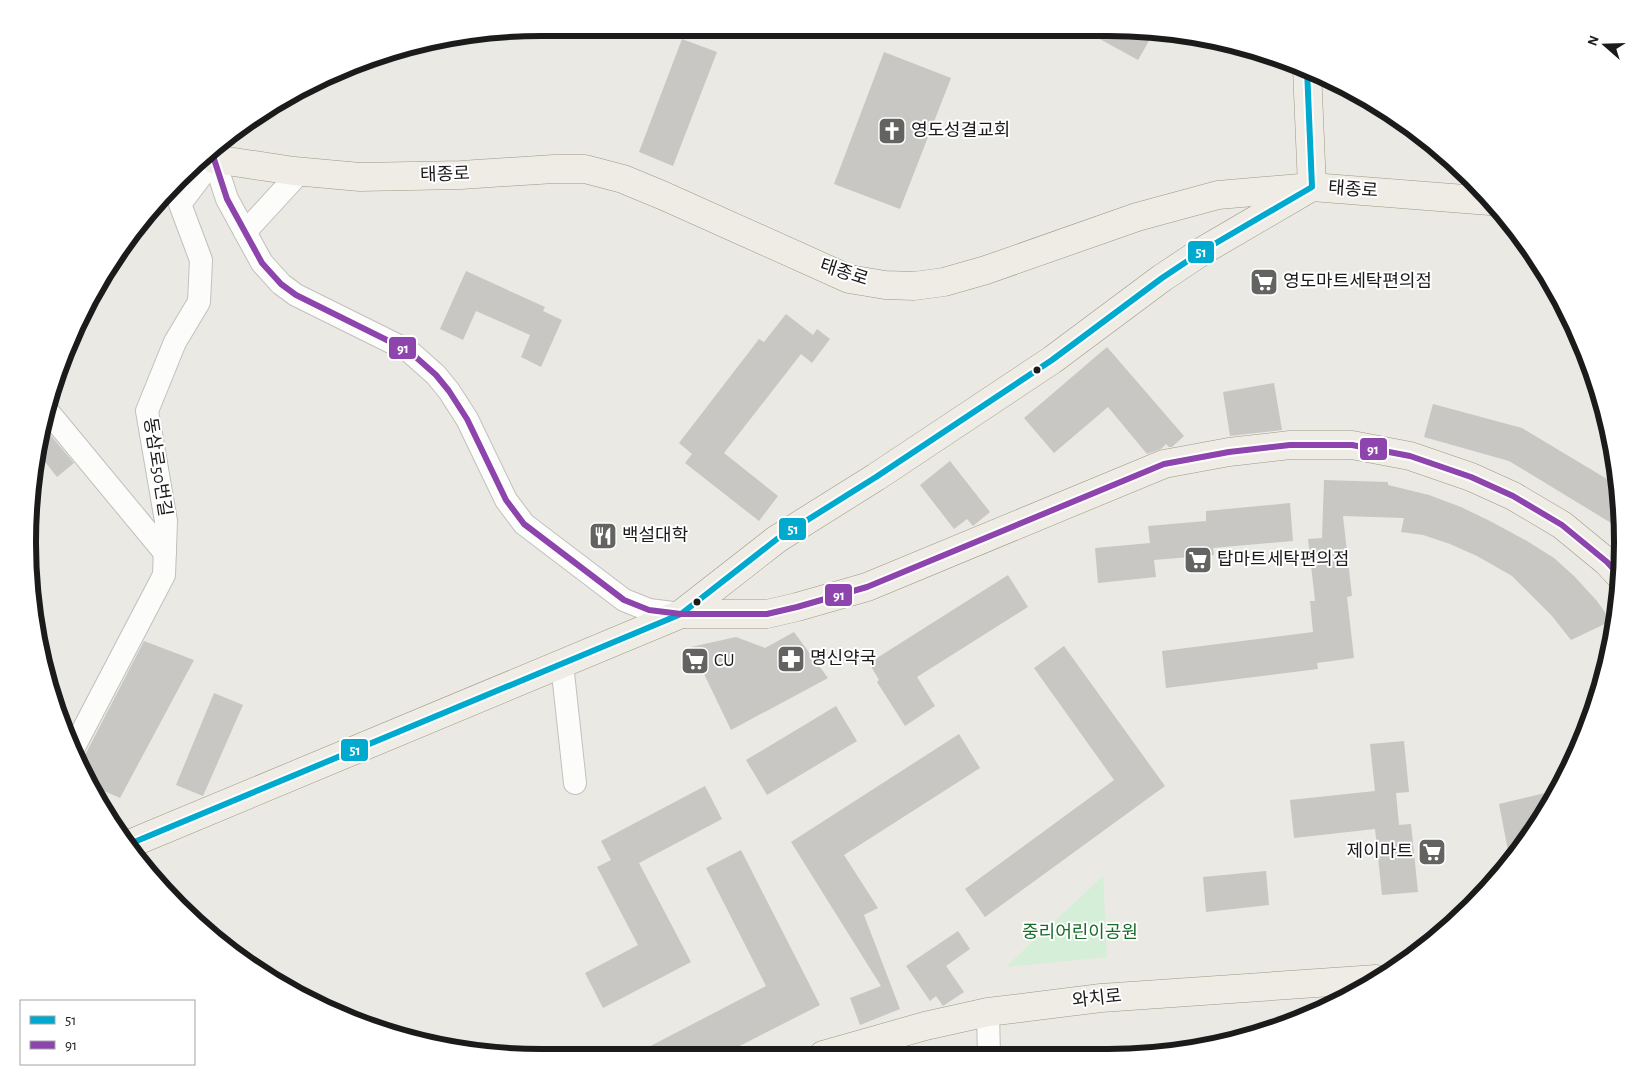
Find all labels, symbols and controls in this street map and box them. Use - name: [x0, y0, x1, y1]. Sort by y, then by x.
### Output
- north arrow: [1580, 20, 1630, 70]
- text: N: [1585, 34, 1602, 48]
- church icon: 영도성결교회: [877, 116, 907, 146]
- place label: 영도성결교회: [911, 120, 1010, 140]
- street label: 태종로: [420, 164, 470, 185]
- street label: 태종로: [1328, 178, 1378, 201]
- line badge: 51: [1187, 240, 1215, 264]
- text: 51: [1195, 246, 1207, 260]
- street label: 태종로: [818, 256, 871, 289]
- supermarket icon: 영도마트세탁편의점: [1249, 267, 1279, 297]
- place label: 영도마트세탁편의점: [1283, 271, 1432, 291]
- line badge: 91: [388, 336, 417, 360]
- text: 91: [397, 342, 409, 356]
- unlabelled marker: [1032, 365, 1042, 375]
- street label: 동삼로50번길: [140, 416, 176, 518]
- line badge: 91: [1359, 437, 1388, 461]
- text: 91: [1367, 443, 1379, 457]
- line badge: 51: [778, 517, 807, 541]
- restaurant icon: 백설대학: [588, 521, 618, 551]
- text: 51: [787, 523, 799, 537]
- place label: 백설대학: [622, 525, 688, 545]
- supermarket icon: 탑마트세탁편의점: [1183, 545, 1213, 575]
- place label: 탑마트세탁편의점: [1217, 549, 1349, 569]
- line badge: 91: [824, 583, 853, 607]
- text: 91: [833, 589, 845, 603]
- unlabelled marker: [692, 597, 702, 607]
- pharmacy icon: 명신약국: [776, 644, 806, 674]
- supermarket icon: CU: [680, 646, 710, 676]
- place label: 명신약국: [810, 649, 876, 668]
- place label: CU: [714, 652, 735, 670]
- line badge: 51: [340, 738, 369, 762]
- text: 51: [349, 744, 361, 758]
- supermarket icon: 제이마트: [1417, 837, 1447, 867]
- place label: 제이마트: [1347, 841, 1413, 861]
- park label: 중리어린이공원: [1022, 922, 1138, 942]
- street label: 와치로: [1071, 985, 1123, 1011]
- legend: [20, 1000, 195, 1065]
- text: 51: [65, 1013, 76, 1028]
- text: 91: [65, 1038, 77, 1053]

